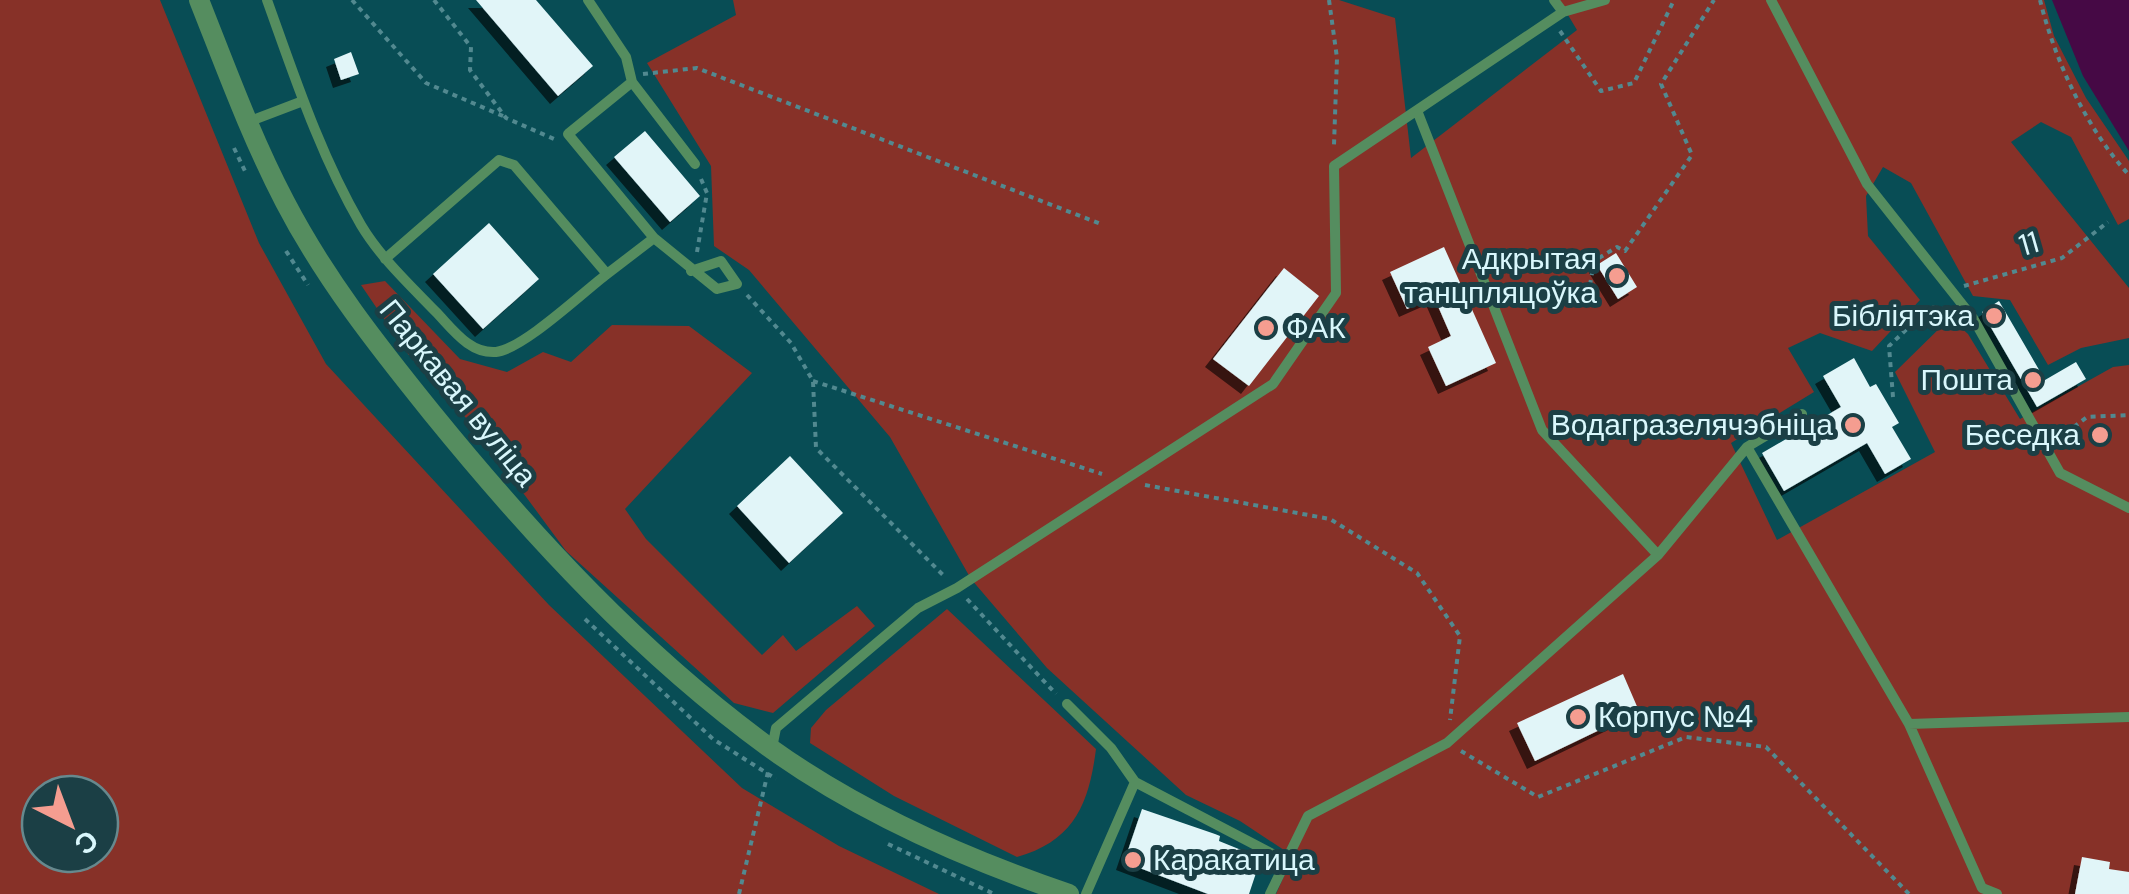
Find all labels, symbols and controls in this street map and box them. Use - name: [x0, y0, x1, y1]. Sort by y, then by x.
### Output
- street label: 11: [2014, 222, 2043, 265]
- place label: Адкрытая танцпляцоўка: [1404, 239, 1597, 312]
- marker: Адкрытая танцпляцоўка: [1606, 265, 1628, 287]
- street label: Паркавая вуліца: [371, 291, 546, 494]
- place label: Бібліятэка: [1832, 296, 1974, 335]
- marker: Бібліятэка: [1983, 305, 2005, 327]
- place label: ФАК: [1286, 308, 1346, 347]
- marker: ФАК: [1255, 317, 1277, 339]
- place label: Пошта: [1921, 360, 2013, 399]
- marker: Пошта: [2022, 369, 2044, 391]
- place label: Водагразелячэбніца: [1551, 405, 1833, 444]
- marker: Водагразелячэбніца: [1842, 414, 1864, 436]
- place label: Беседка: [1965, 415, 2080, 454]
- marker: Беседка: [2089, 424, 2111, 446]
- place label: Корпус №4: [1598, 697, 1753, 736]
- marker: Корпус №4: [1567, 706, 1589, 728]
- north arrow: [20, 774, 120, 874]
- text: С: [66, 822, 106, 863]
- place label: Каракатица: [1153, 840, 1315, 879]
- marker: Каракатица: [1122, 849, 1144, 871]

